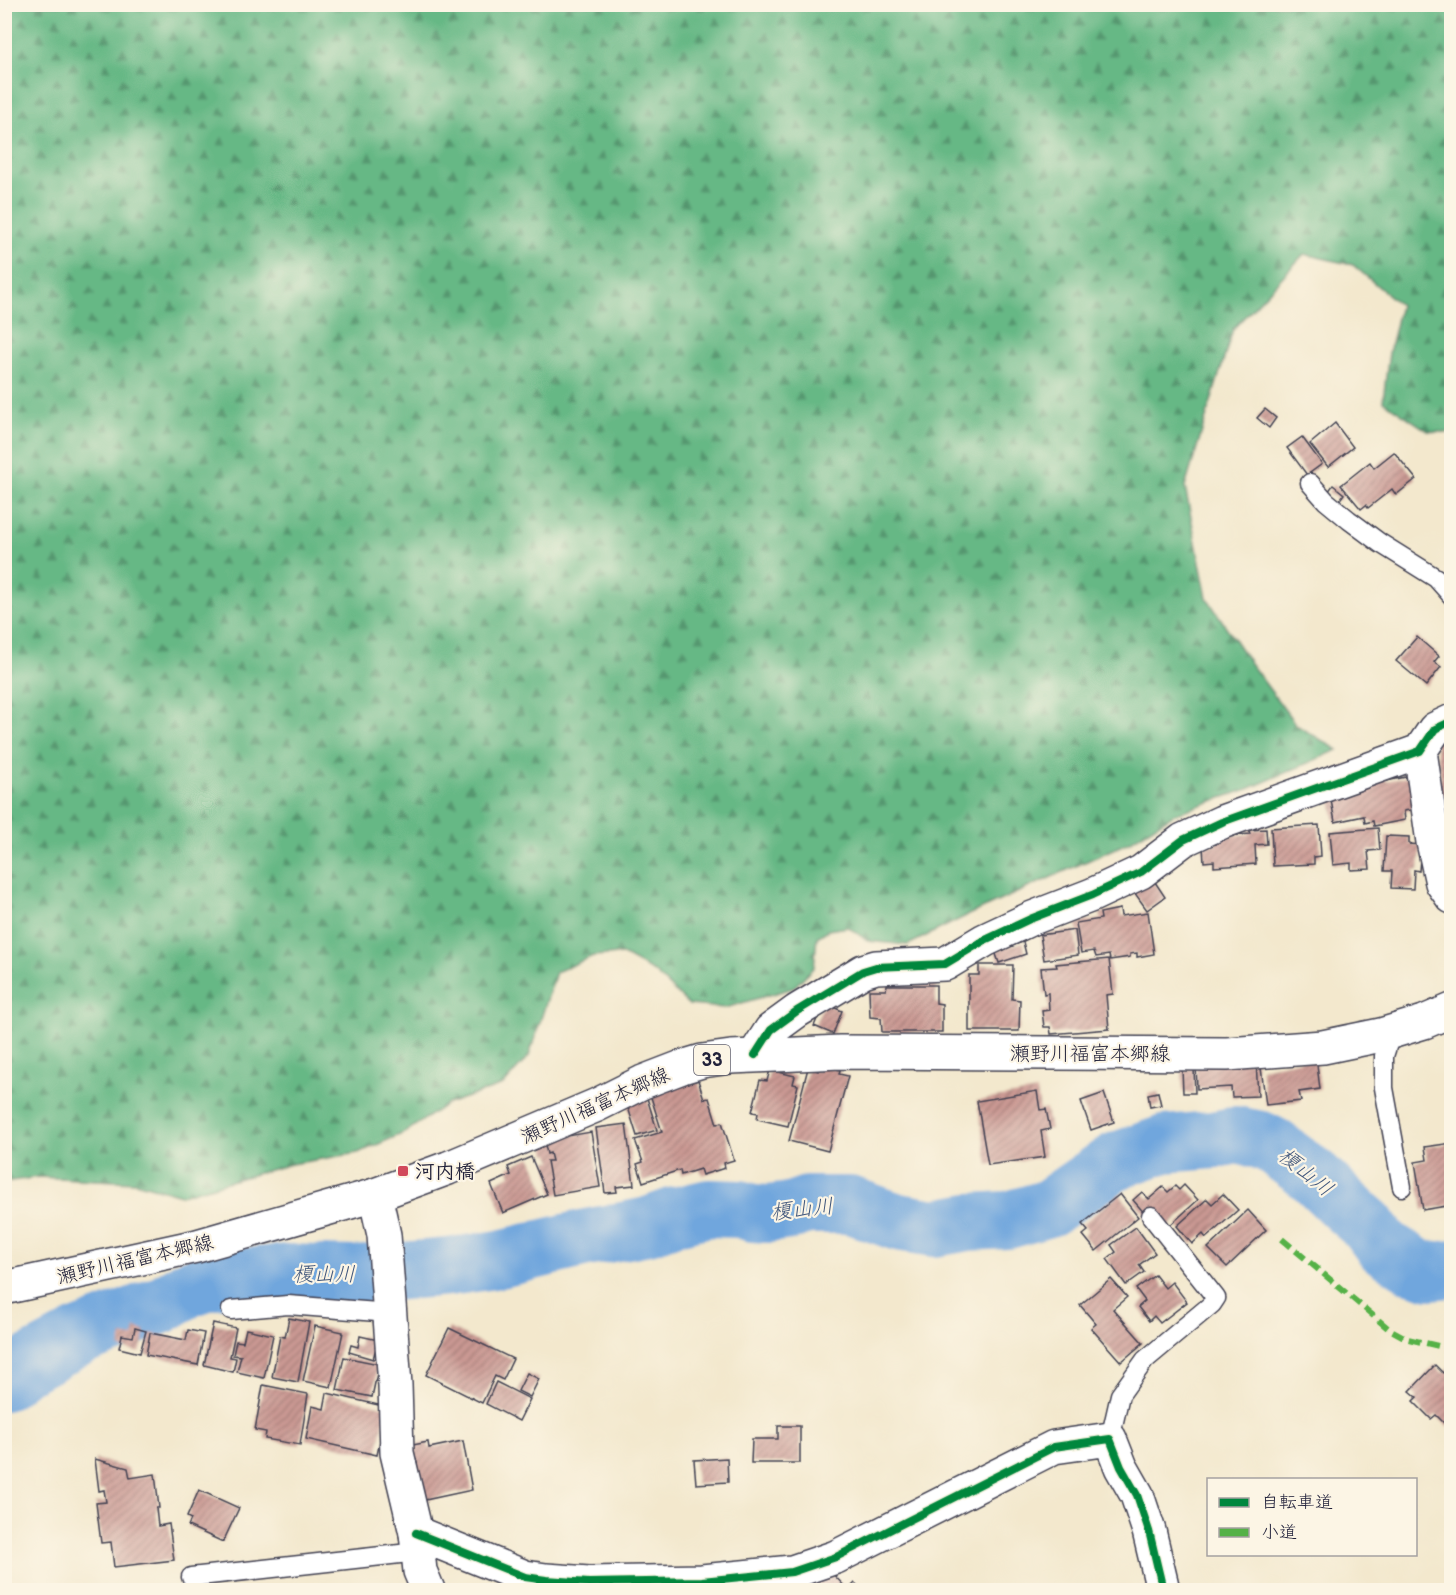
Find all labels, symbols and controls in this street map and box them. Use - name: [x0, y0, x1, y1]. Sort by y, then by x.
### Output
- street label: 瀬野川福富本郷線: [1010, 1042, 1170, 1066]
- road number: 33: [694, 1045, 730, 1075]
- street label: 瀬野川福富本郷線: [517, 1062, 673, 1149]
- water label: 榎山川: [1273, 1143, 1338, 1202]
- place label: 河内橋: [415, 1160, 475, 1184]
- marker: 河内橋: [396, 1164, 410, 1178]
- water label: 榎山川: [769, 1194, 835, 1225]
- street label: 瀬野川福富本郷線: [55, 1230, 216, 1290]
- water label: 榎山川: [293, 1262, 356, 1287]
- legend: [1207, 1478, 1417, 1556]
- text: 自転車道: [1261, 1492, 1333, 1513]
- text: 小道: [1261, 1522, 1297, 1543]

